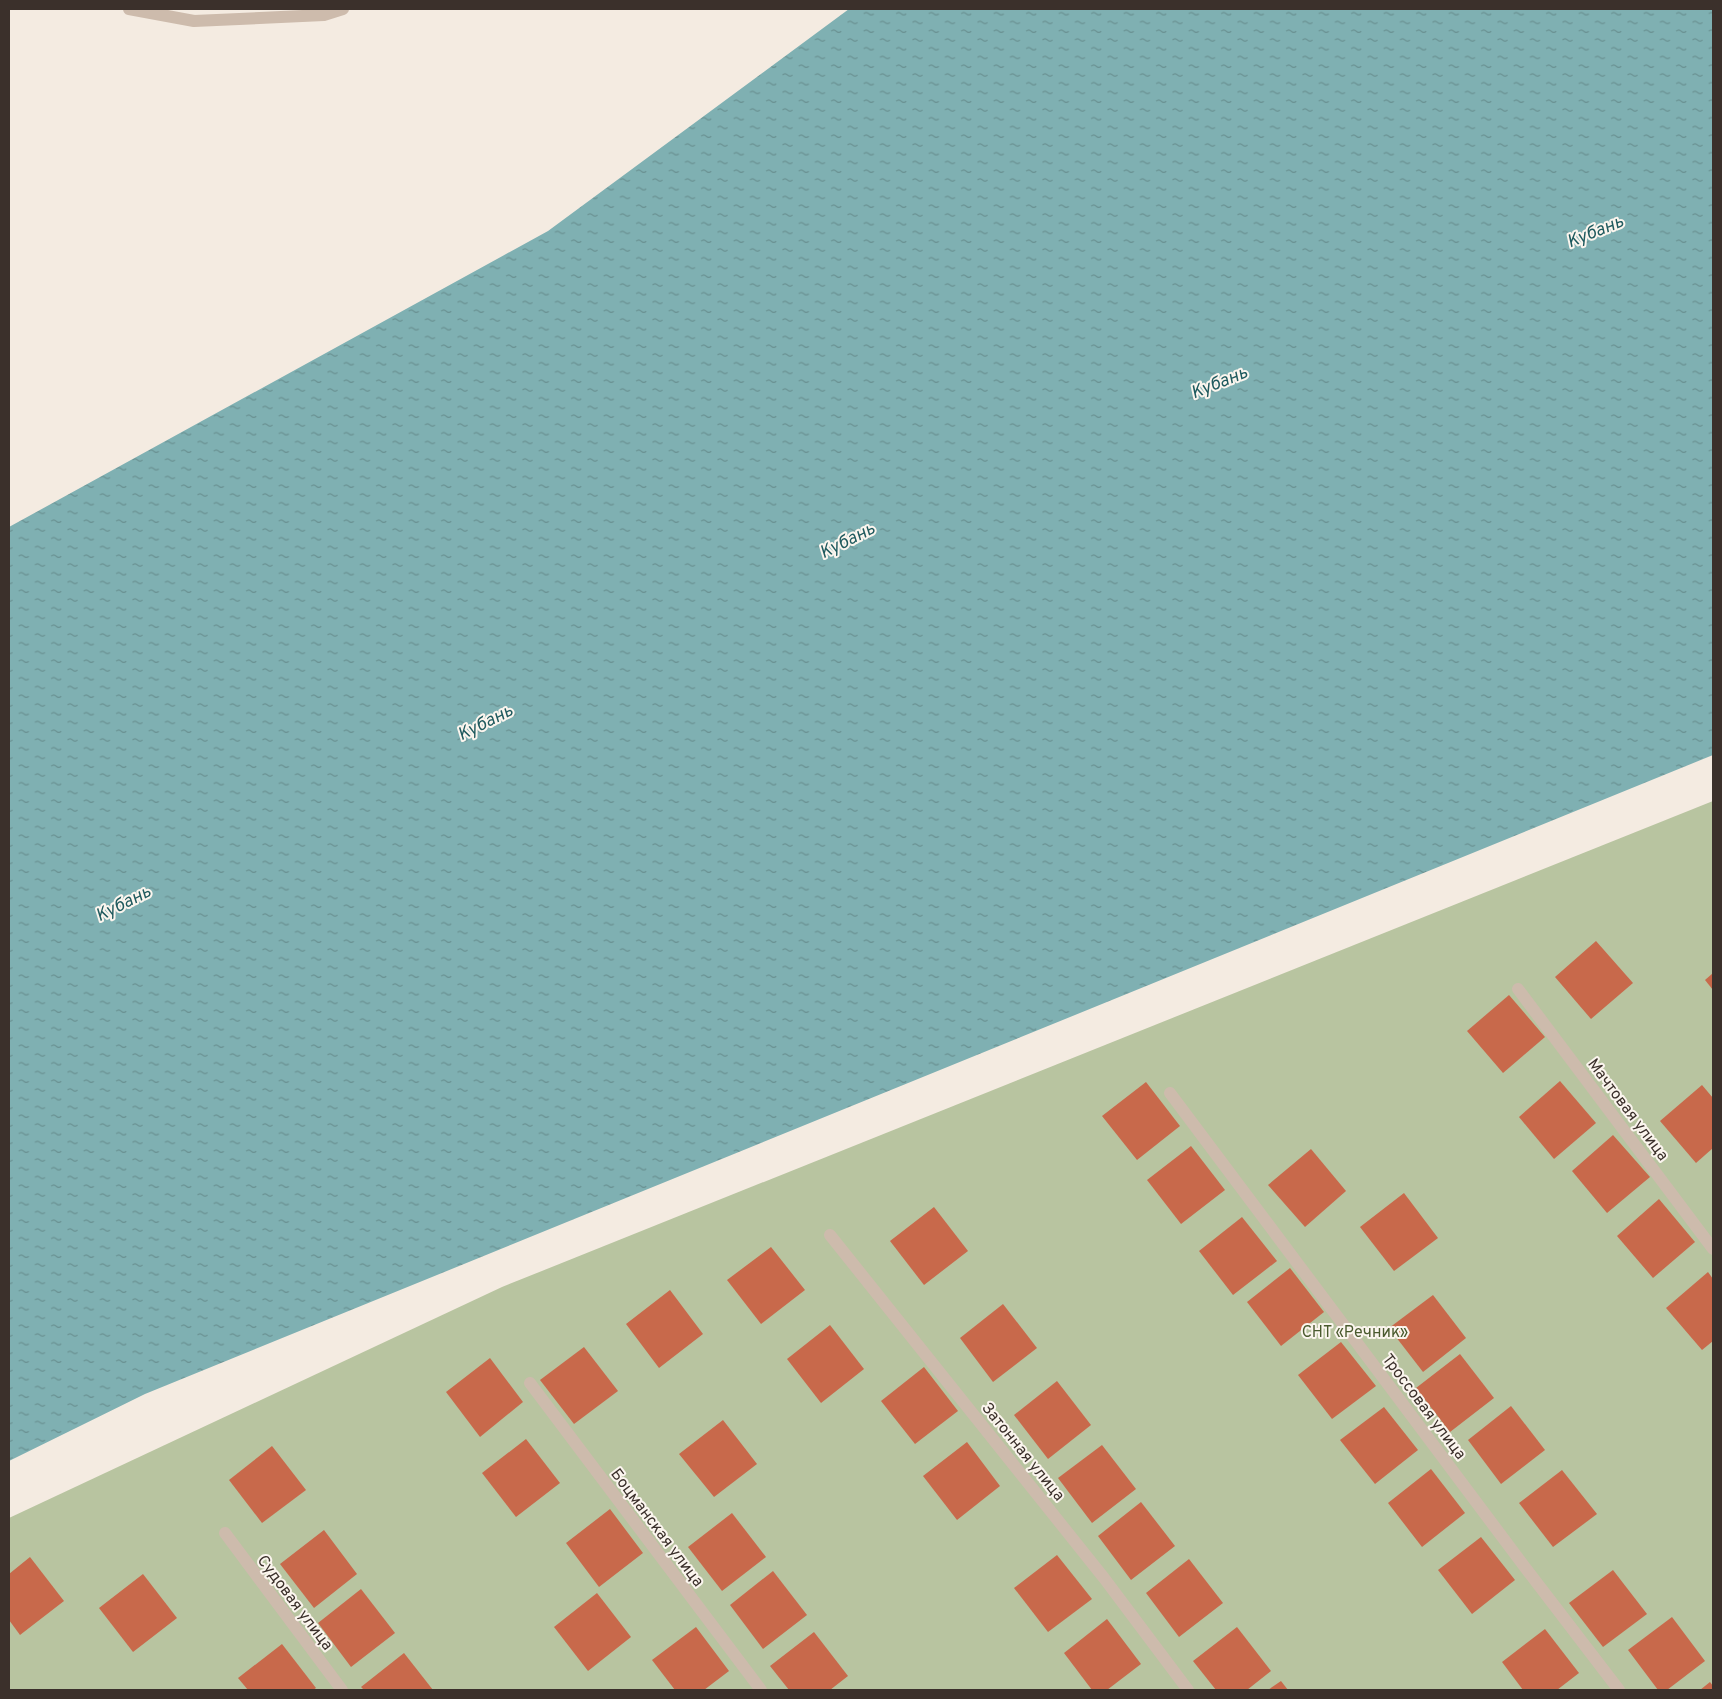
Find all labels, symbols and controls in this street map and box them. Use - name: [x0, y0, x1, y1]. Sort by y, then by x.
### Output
- water label: Кубань: [1564, 211, 1627, 254]
- water label: Кубань: [1188, 362, 1251, 405]
- water label: Кубань: [816, 518, 879, 565]
- water label: Кубань: [454, 700, 517, 747]
- water label: Кубань: [92, 881, 155, 928]
- street label: Мачтовая улица: [1582, 1055, 1672, 1165]
- park label: СНТ «Речник»: [1302, 1323, 1408, 1343]
- street label: Троссовая улица: [1377, 1350, 1470, 1464]
- street label: Затонная улица: [977, 1399, 1068, 1506]
- street label: Боцманская улица: [605, 1465, 707, 1591]
- street label: Судовая улица: [252, 1552, 337, 1655]

